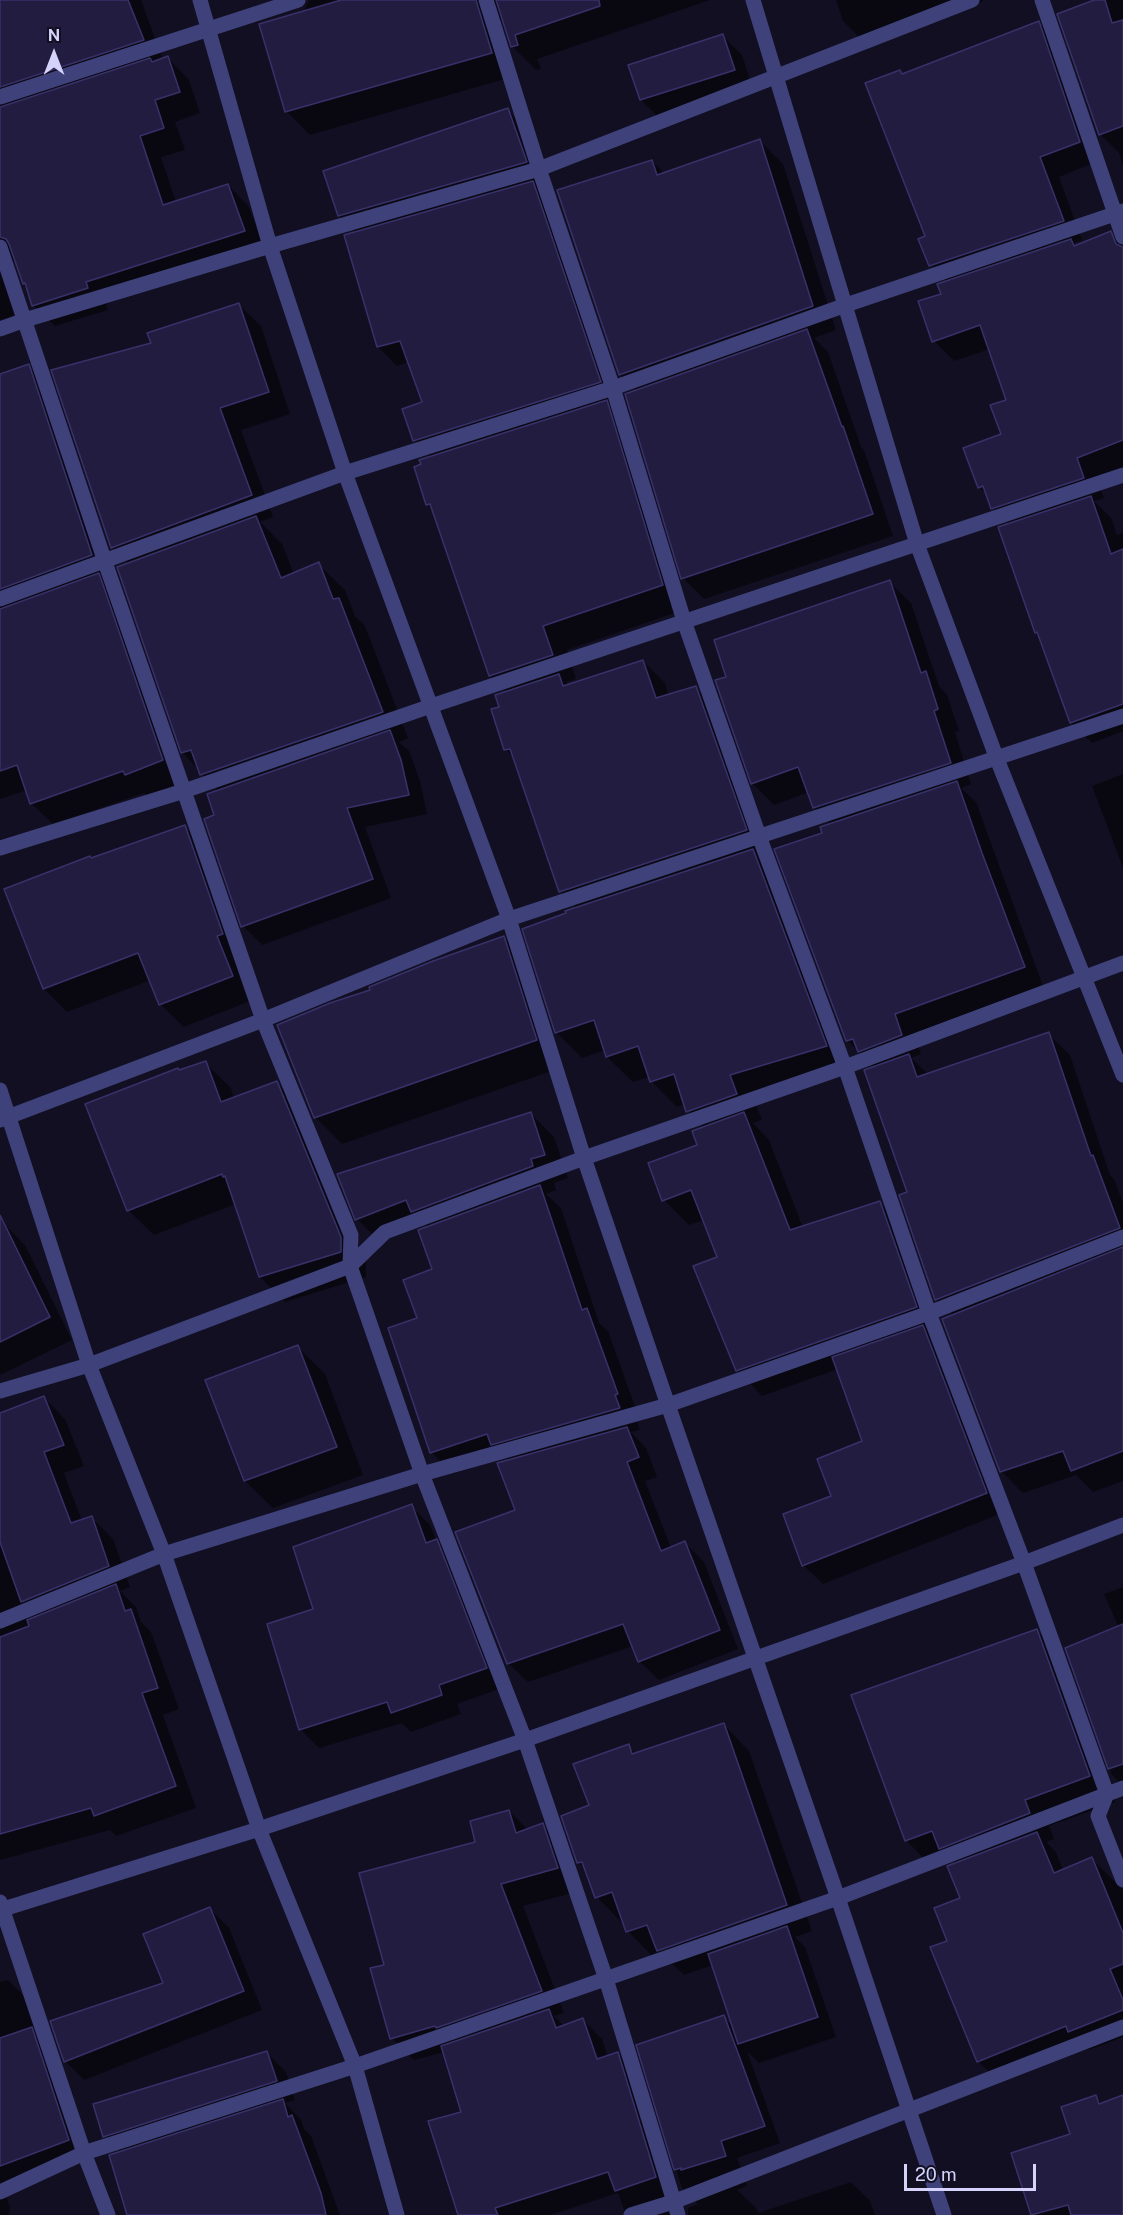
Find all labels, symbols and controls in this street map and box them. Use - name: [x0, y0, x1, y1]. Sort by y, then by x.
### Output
- north arrow: [24, 24, 84, 84]
- text: N: [48, 26, 60, 45]
- scale bar: [907, 2152, 1039, 2190]
- text: 20 m: [915, 2164, 957, 2185]

